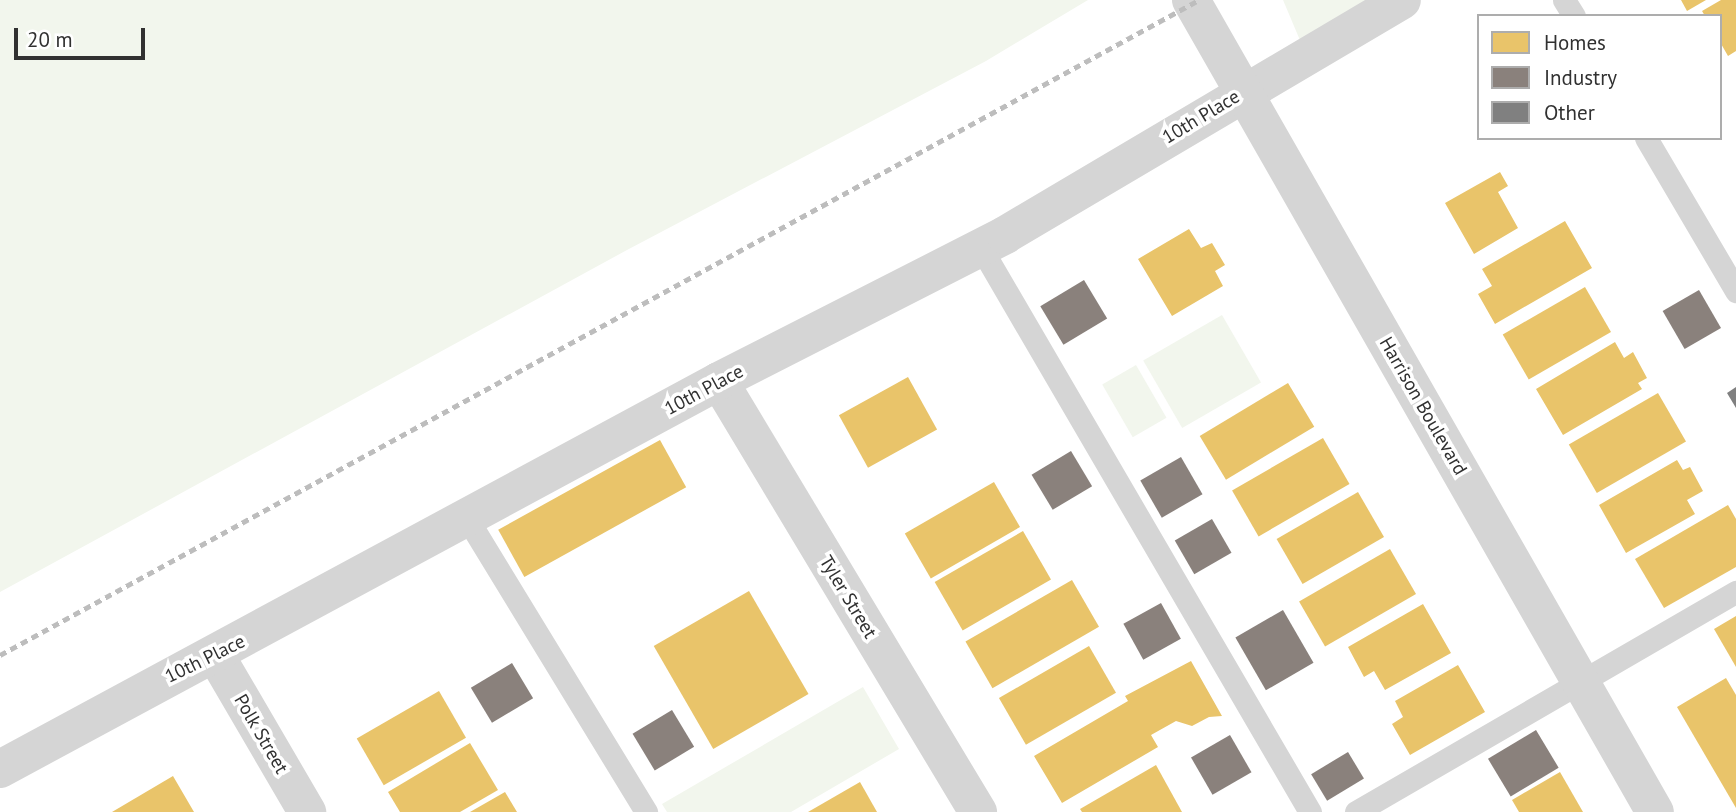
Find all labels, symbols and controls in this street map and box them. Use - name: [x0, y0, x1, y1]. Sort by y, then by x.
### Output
- scale bar: [18, 14, 149, 58]
- legend: [1477, 14, 1722, 140]
- text: 20 m: [27, 26, 73, 53]
- text: Homes: [1544, 29, 1606, 56]
- text: Industry: [1544, 64, 1617, 91]
- street label: 10th Place: [1158, 85, 1244, 149]
- text: Other: [1544, 99, 1595, 126]
- street label: Harrison Boulevard: [1374, 333, 1472, 479]
- street label: 10th Place: [661, 360, 747, 420]
- street label: Tyler Street: [814, 552, 882, 642]
- street label: 10th Place: [161, 630, 249, 688]
- street label: Polk Street: [229, 690, 293, 778]

